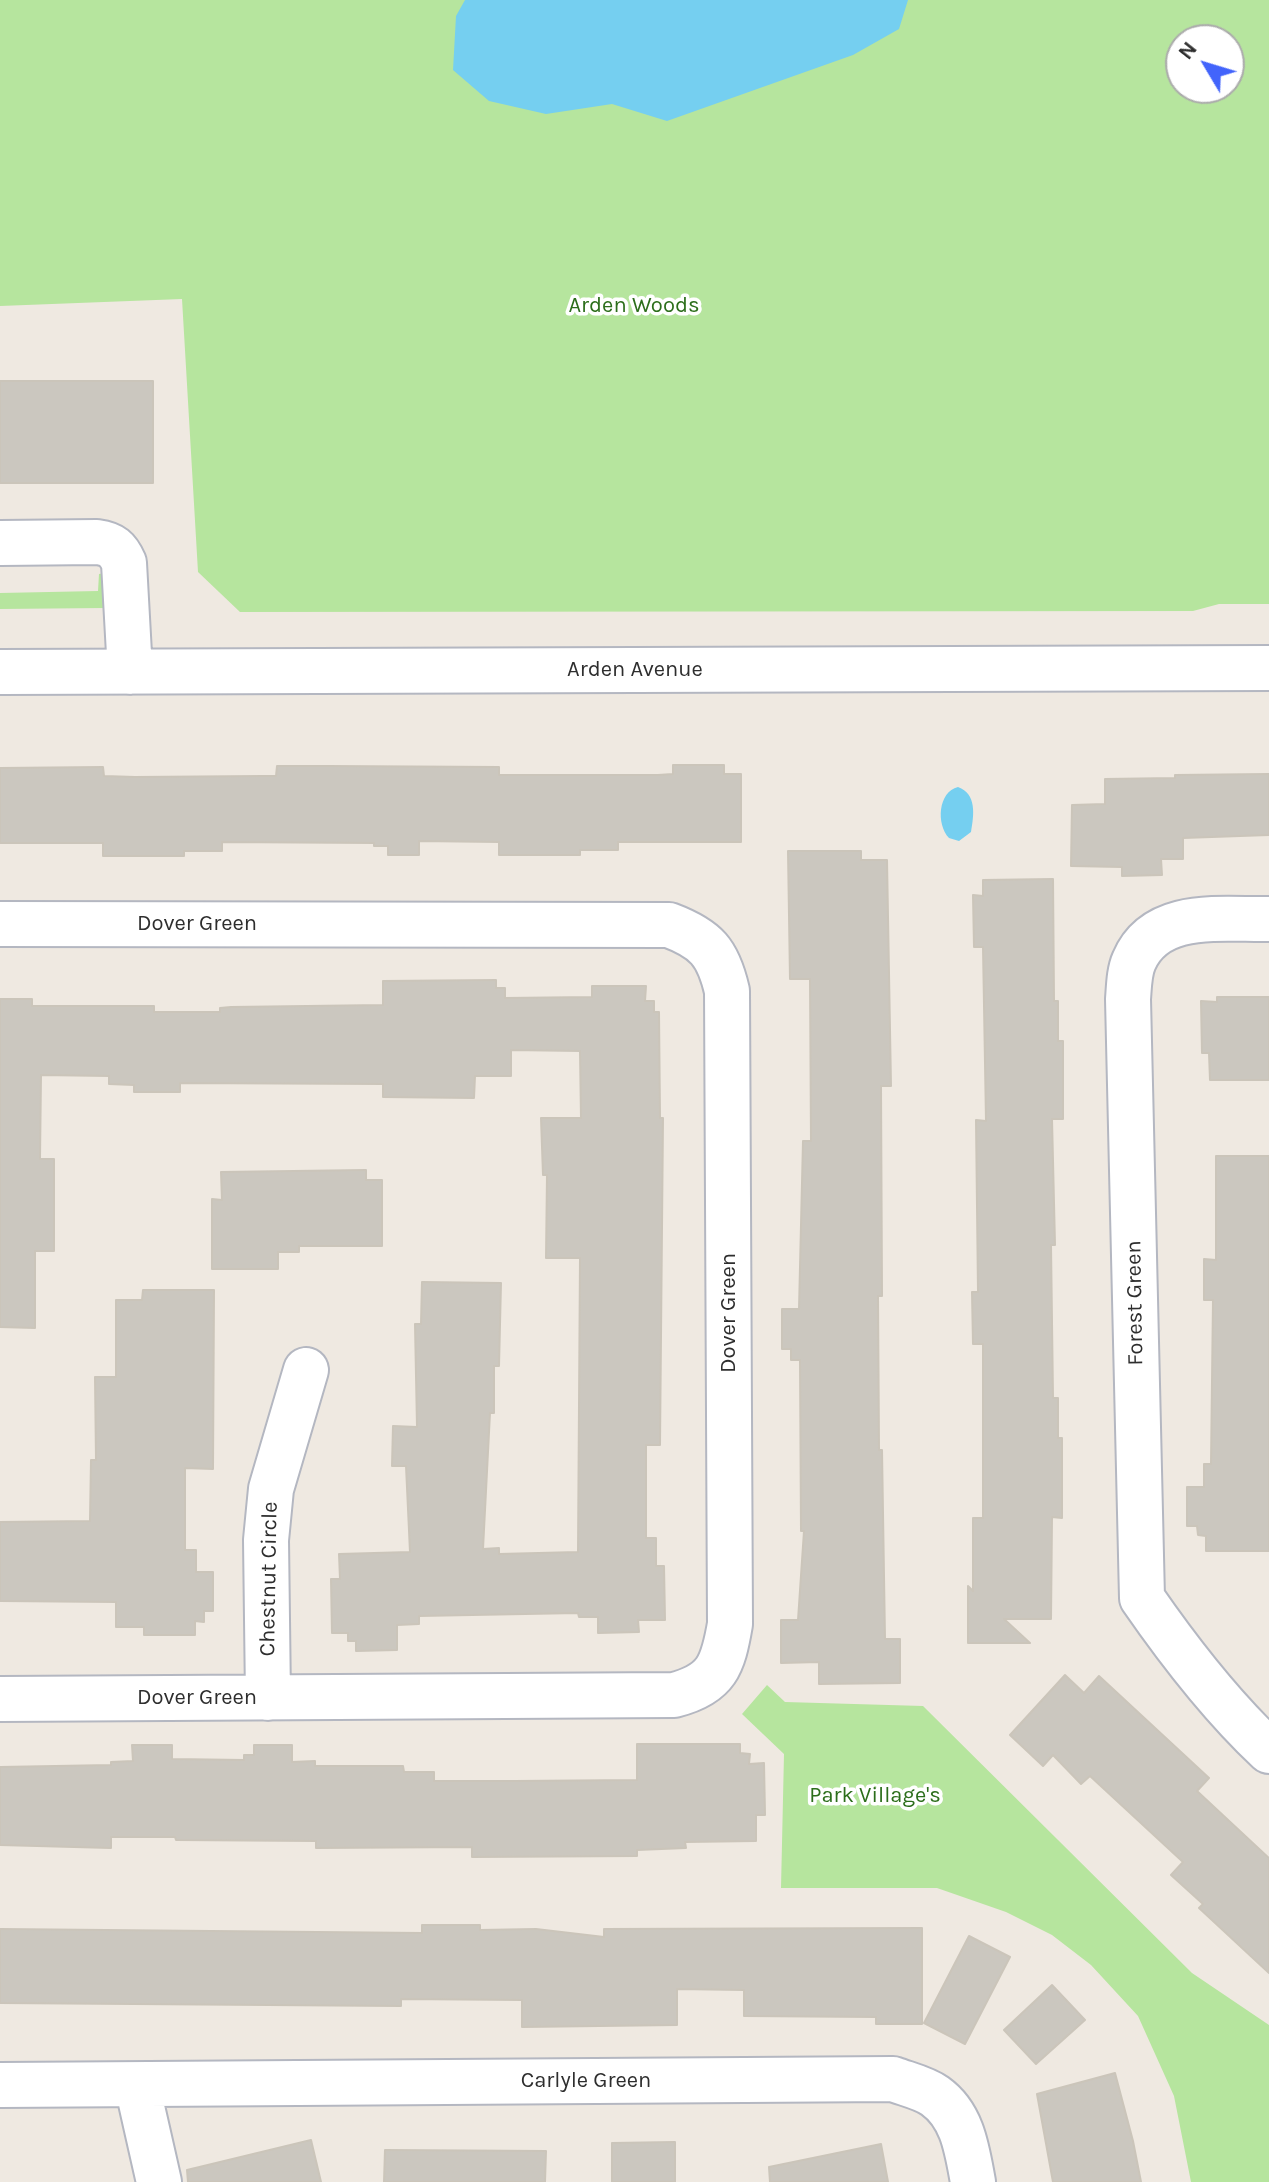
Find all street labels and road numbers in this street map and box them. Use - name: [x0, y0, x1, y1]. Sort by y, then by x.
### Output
- street label: Arden Avenue: [567, 657, 703, 683]
- street label: Dover Green: [137, 911, 257, 937]
- street label: Forest Green: [1121, 1240, 1149, 1366]
- street label: Dover Green: [716, 1253, 742, 1373]
- street label: Chestnut Circle: [254, 1501, 284, 1657]
- street label: Dover Green: [137, 1685, 257, 1711]
- street label: Carlyle Green: [521, 2068, 651, 2094]

